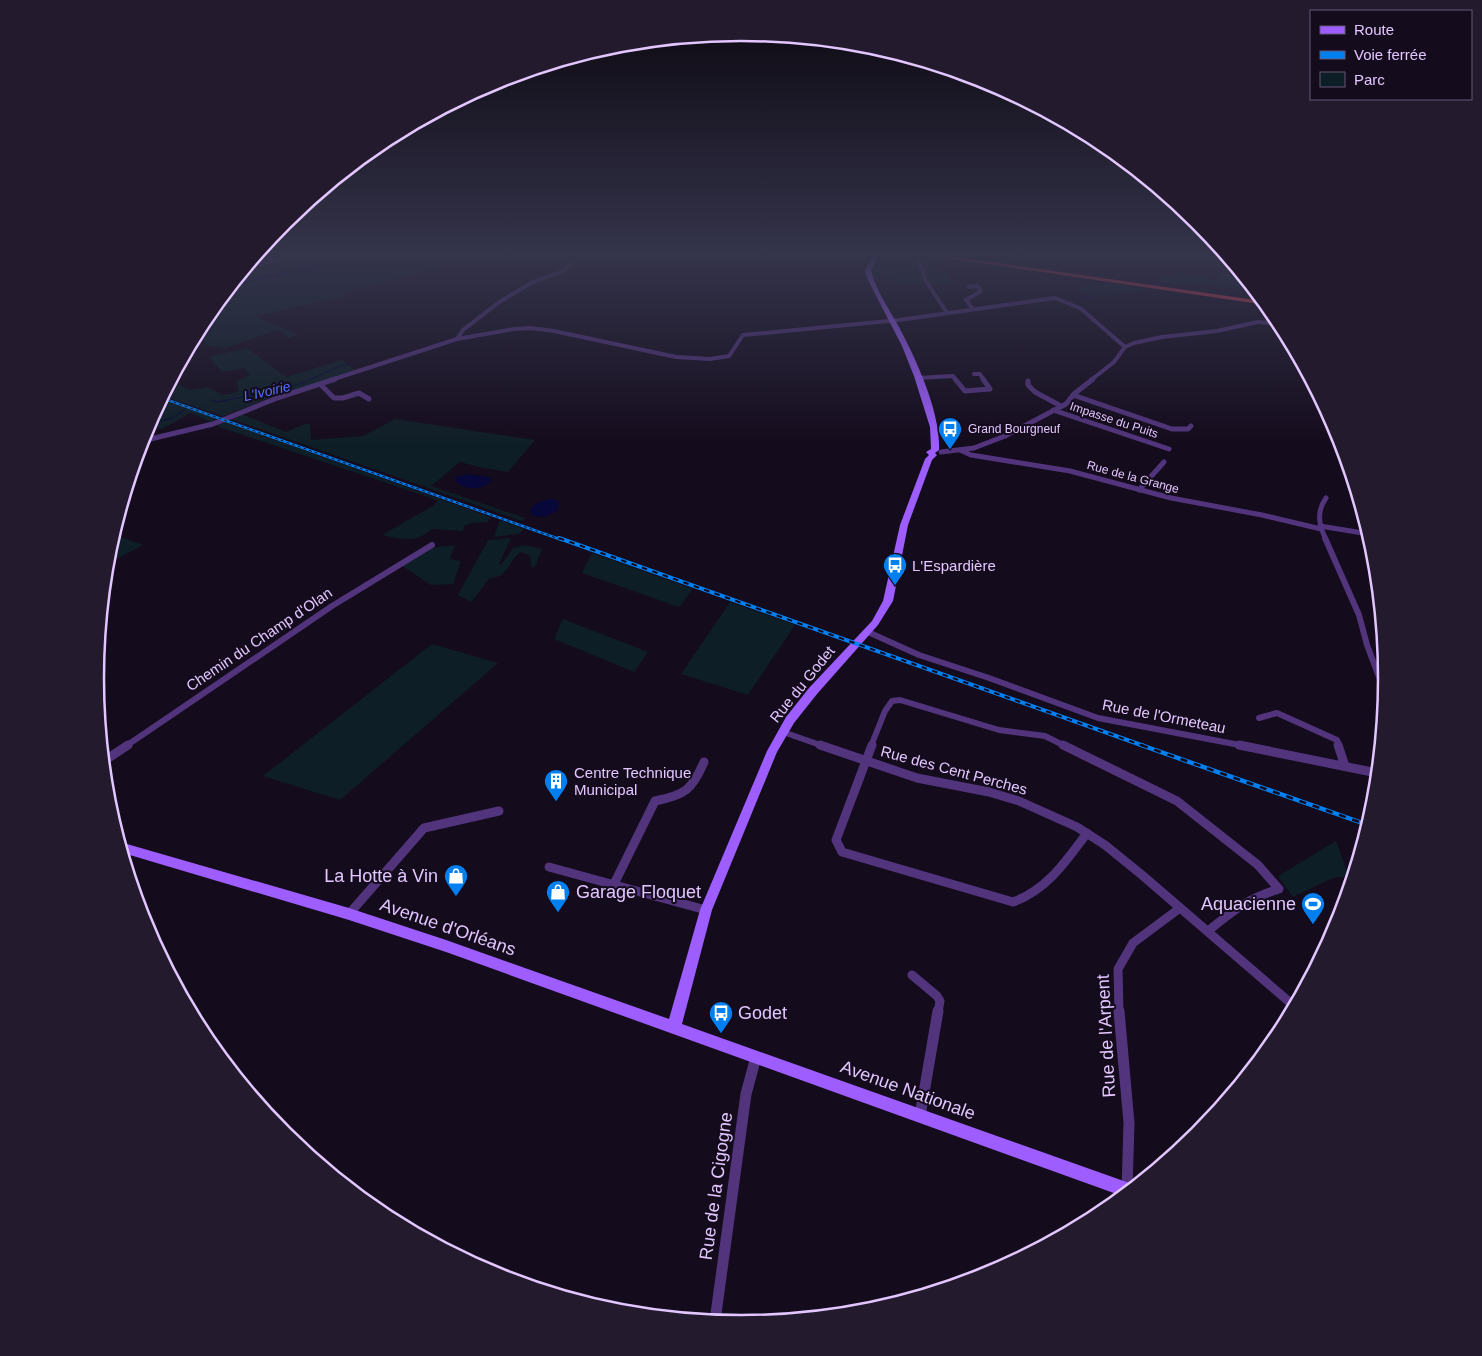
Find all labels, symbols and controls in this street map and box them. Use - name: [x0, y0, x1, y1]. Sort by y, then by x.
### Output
- legend: [1310, 10, 1472, 100]
- text: Route: [1354, 21, 1394, 38]
- text: Voie ferrée: [1354, 46, 1427, 63]
- text: Parc: [1354, 71, 1385, 88]
- water label: L'Ivoirie: [242, 378, 292, 404]
- street label: Impasse du Puits: [1068, 399, 1160, 441]
- bus stop icon: Grand Bourgneuf: [937, 416, 963, 450]
- place label: Grand Bourgneuf: [968, 422, 1061, 436]
- street label: Rue de la Grange: [1085, 458, 1181, 496]
- bus stop icon: L'Espardière: [882, 552, 908, 586]
- place label: L'Espardière: [912, 557, 996, 574]
- street label: Chemin du Champ d'Olan: [183, 584, 335, 694]
- street label: Rue du Godet: [766, 642, 839, 726]
- street label: Rue de l'Ormeteau: [1101, 696, 1227, 736]
- street label: Rue des Cent Perches: [879, 742, 1029, 798]
- place label: Centre Technique Municipal: [574, 764, 691, 798]
- building icon: Centre Technique Municipal: [543, 768, 569, 802]
- shop icon: La Hotte à Vin: [443, 863, 469, 897]
- place label: La Hotte à Vin: [324, 866, 438, 886]
- shop icon: Garage Floquet: [545, 879, 571, 913]
- place label: Garage Floquet: [576, 882, 701, 902]
- sports icon: Aquacienne: [1300, 891, 1326, 925]
- street label: Avenue d'Orléans: [378, 894, 518, 960]
- place label: Aquacienne: [1201, 894, 1296, 914]
- street label: Rue de l'Arpent: [1093, 974, 1119, 1098]
- bus stop icon: Godet: [708, 1000, 734, 1034]
- place label: Godet: [738, 1003, 787, 1023]
- street label: Avenue Nationale: [838, 1056, 978, 1124]
- street label: Rue de la Cigogne: [696, 1111, 736, 1261]

